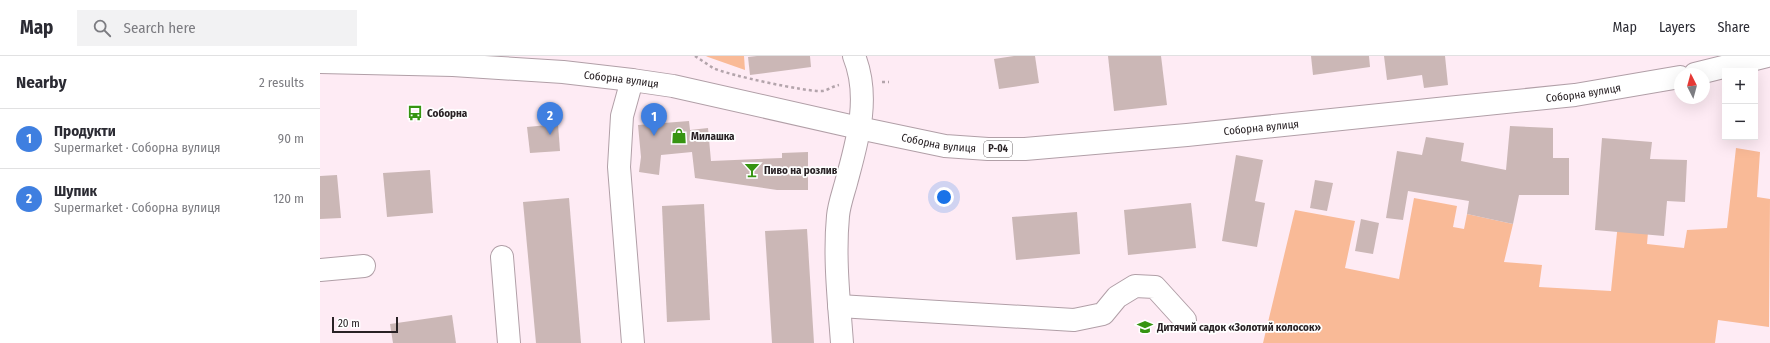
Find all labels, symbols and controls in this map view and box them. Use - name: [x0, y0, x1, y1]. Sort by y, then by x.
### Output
- search box: [77, 10, 357, 46]
- text: Map: [20, 16, 53, 39]
- icon: search: [91, 17, 113, 39]
- text: Search here: [123, 19, 196, 37]
- text: Map: [1613, 19, 1637, 36]
- text: Layers: [1659, 19, 1695, 36]
- text: Share: [1717, 19, 1750, 36]
- street label: Соборна вулиця: [583, 68, 660, 90]
- north arrow: [1674, 68, 1710, 104]
- map controls: [1722, 68, 1758, 140]
- button: +: [1722, 68, 1758, 104]
- text: Nearby: [16, 72, 67, 93]
- text: 2 results: [259, 75, 304, 90]
- street label: Соборна вулиця: [1545, 81, 1622, 104]
- pin: 2: [537, 102, 563, 135]
- pin: 1: [641, 103, 667, 136]
- bus stop icon: Соборна: [406, 104, 424, 122]
- button: −: [1722, 104, 1758, 140]
- place label: Соборна: [427, 107, 468, 120]
- street label: Соборна вулиця: [1223, 117, 1299, 138]
- text: Продукти: [54, 122, 116, 140]
- shop icon: Милашка: [670, 127, 688, 145]
- place label: Милашка: [691, 130, 735, 143]
- text: 1: [26, 131, 32, 146]
- text: 90 m: [278, 131, 304, 146]
- street label: Соборна вулиця: [900, 131, 976, 155]
- text: Supermarket · Соборна вулиця: [54, 140, 221, 155]
- road number: Р-04: [984, 141, 1012, 157]
- bar icon: Пиво на розлив: [743, 161, 761, 179]
- place label: Пиво на розлив: [764, 164, 838, 177]
- text: Шупик: [54, 182, 97, 200]
- your location: [934, 187, 954, 207]
- text: 2: [26, 191, 32, 206]
- text: 120 m: [273, 191, 304, 206]
- text: Supermarket · Соборна вулиця: [54, 200, 221, 215]
- scale bar: [332, 315, 398, 334]
- text: 20 m: [338, 317, 360, 330]
- school or university icon: Дитячий садок «Золотий колосок»: [1136, 318, 1154, 336]
- place label: Дитячий садок «Золотий колосок»: [1156, 321, 1321, 334]

